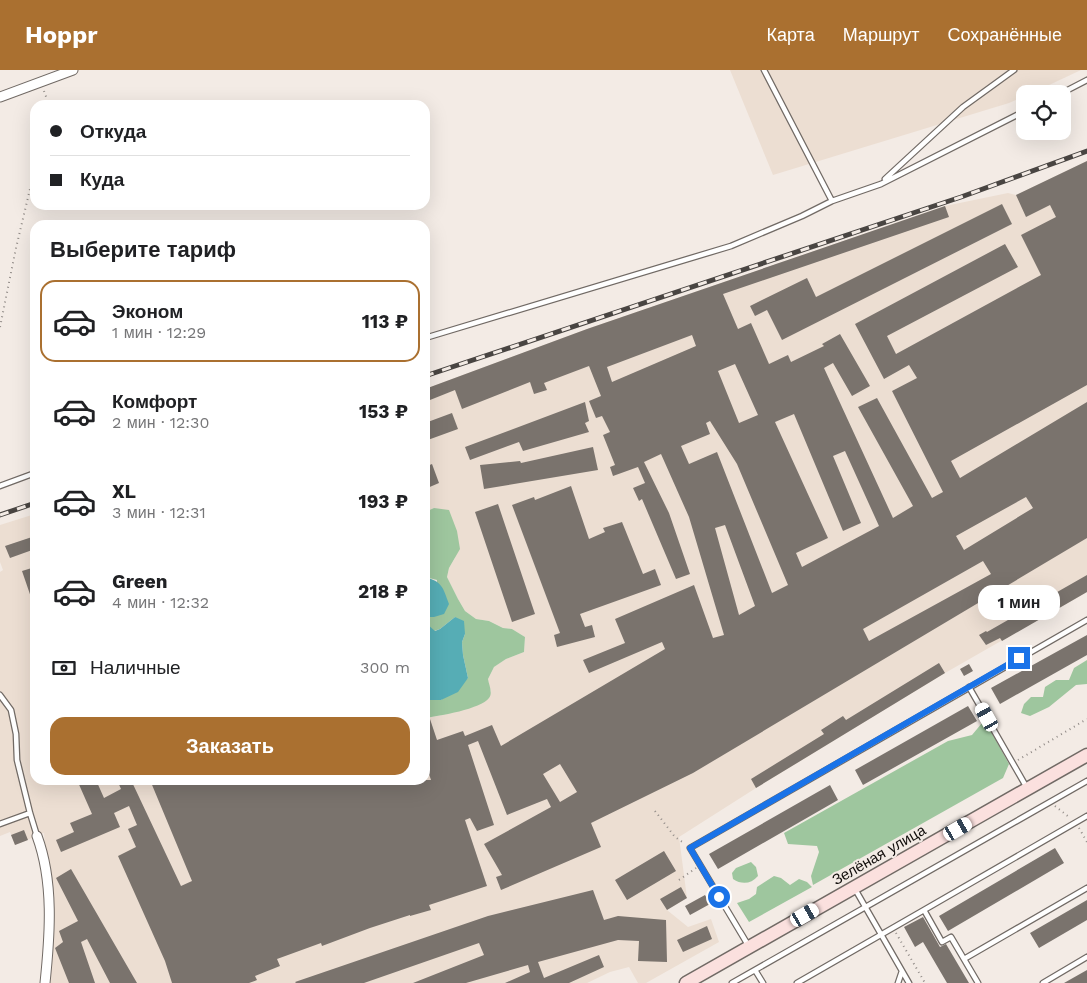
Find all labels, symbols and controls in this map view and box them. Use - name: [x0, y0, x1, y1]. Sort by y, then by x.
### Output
- text: Hoppr: [25, 21, 98, 49]
- text: Карта: [767, 24, 815, 45]
- text: Маршрут: [843, 24, 919, 45]
- text: Сохранённые: [947, 24, 1062, 45]
- map controls: [1016, 85, 1071, 140]
- button: locate: [1016, 85, 1071, 140]
- text: Откуда: [80, 120, 146, 143]
- text: Куда: [80, 168, 124, 191]
- text: Выберите тариф: [50, 237, 236, 262]
- icon: car: [52, 299, 97, 344]
- text: Эконом: [112, 300, 183, 323]
- text: 113 ₽: [362, 310, 408, 333]
- text: 1 мин · 12:29: [112, 323, 206, 342]
- icon: car: [52, 389, 97, 434]
- text: Комфорт: [112, 390, 197, 413]
- text: 153 ₽: [359, 400, 408, 423]
- text: 2 мин · 12:30: [112, 413, 209, 432]
- icon: car: [52, 479, 97, 524]
- text: XL: [112, 480, 136, 503]
- text: 193 ₽: [358, 490, 408, 513]
- text: 3 мин · 12:31: [112, 503, 206, 522]
- icon: car: [52, 569, 97, 614]
- text: Green: [112, 570, 168, 593]
- text: 218 ₽: [358, 580, 408, 603]
- callout: 1 мин: [978, 586, 1060, 620]
- text: 4 мин · 12:32: [112, 593, 209, 612]
- text: 1 мин: [998, 593, 1040, 612]
- route end: [1008, 647, 1030, 669]
- icon: cash: [50, 654, 78, 682]
- text: Наличные: [90, 656, 181, 679]
- text: 300 m: [360, 658, 410, 677]
- car: [973, 700, 1000, 734]
- button: Заказать: [50, 717, 410, 775]
- car: [941, 815, 974, 843]
- street label: Зелёная улица: [829, 821, 930, 889]
- route start: [708, 886, 730, 908]
- car: [788, 901, 821, 929]

